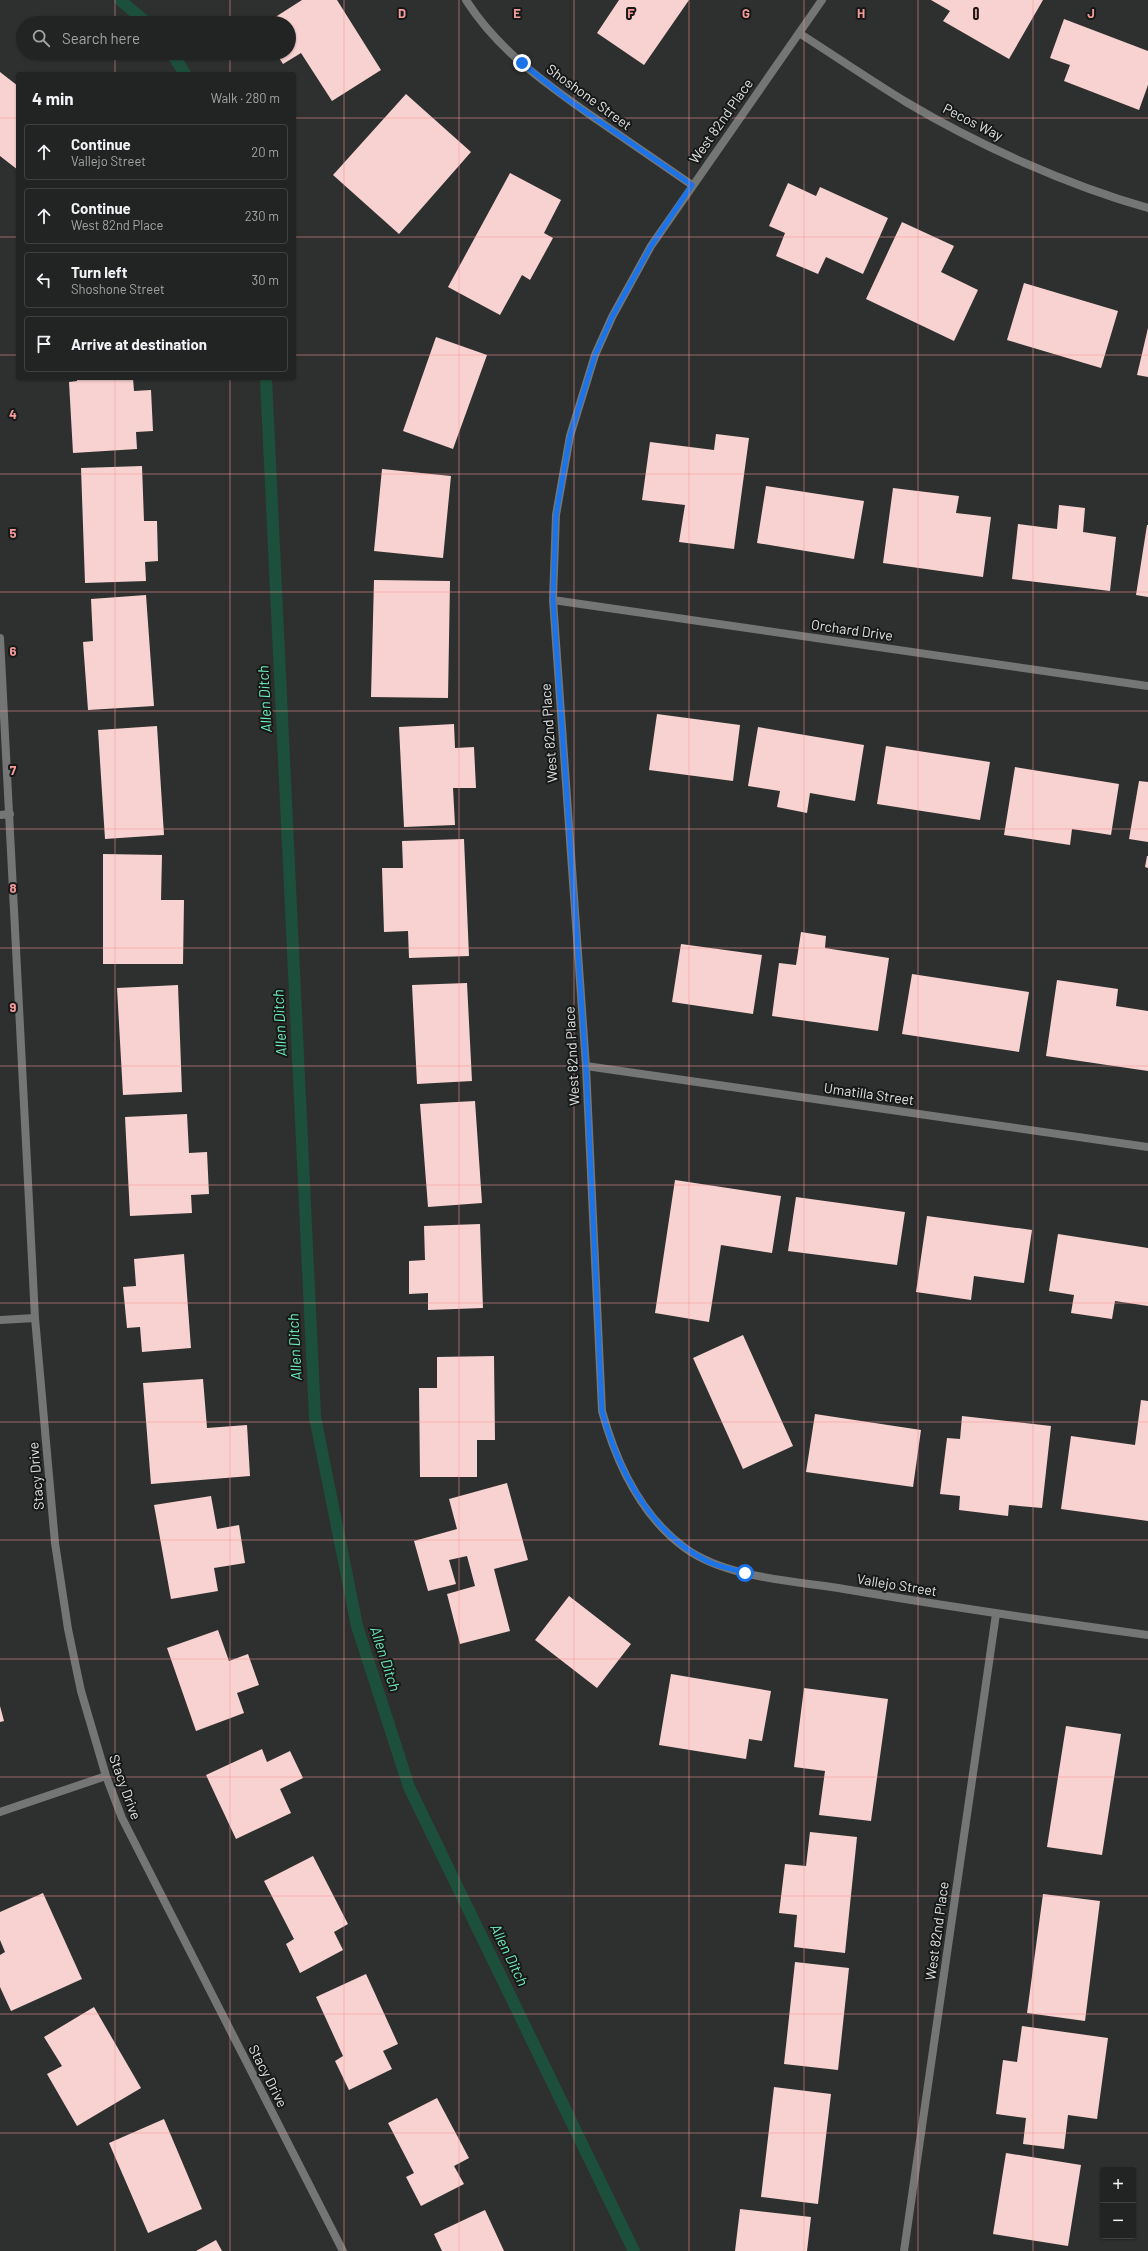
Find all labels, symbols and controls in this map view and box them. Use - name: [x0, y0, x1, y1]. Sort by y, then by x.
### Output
- text: D: [398, 5, 406, 21]
- text: E: [513, 5, 521, 21]
- text: F: [627, 5, 635, 21]
- text: G: [742, 5, 750, 21]
- text: H: [857, 5, 865, 21]
- text: I: [974, 5, 978, 21]
- text: J: [1087, 5, 1095, 21]
- search box: [16, 16, 296, 60]
- icon: search: [30, 27, 52, 49]
- text: Search here: [62, 29, 140, 47]
- route end: [513, 54, 531, 72]
- street label: Shoshone Street: [543, 60, 635, 133]
- street label: West 82nd Place: [685, 75, 756, 166]
- text: 4 min: [32, 88, 74, 108]
- text: Walk · 280 m: [211, 90, 280, 106]
- street label: Pecos Way: [940, 99, 1007, 144]
- text: Continue: [71, 135, 131, 153]
- icon: ahead: [33, 141, 55, 163]
- text: 20 m: [251, 144, 279, 160]
- text: Vallejo Street: [71, 153, 146, 169]
- text: Continue: [71, 199, 131, 217]
- icon: ahead: [33, 205, 55, 227]
- text: 230 m: [245, 208, 279, 224]
- text: West 82nd Place: [71, 217, 164, 233]
- text: Turn left: [71, 263, 127, 281]
- icon: left: [33, 269, 55, 291]
- text: 30 m: [252, 272, 279, 288]
- text: Shoshone Street: [71, 281, 165, 297]
- icon: arrive: [33, 333, 55, 355]
- text: Arrive at destination: [71, 335, 207, 353]
- text: 4: [9, 406, 17, 422]
- text: 5: [9, 525, 17, 541]
- street label: Orchard Drive: [810, 615, 894, 644]
- text: 6: [10, 643, 17, 659]
- water label: Allen Ditch: [253, 665, 275, 733]
- street label: West 82nd Place: [537, 683, 560, 783]
- text: 7: [10, 762, 17, 778]
- text: 8: [9, 880, 17, 896]
- water label: Allen Ditch: [268, 989, 290, 1057]
- text: 9: [10, 999, 17, 1015]
- street label: West 82nd Place: [560, 1006, 583, 1106]
- street label: Umatilla Street: [823, 1079, 915, 1108]
- water label: Allen Ditch: [283, 1313, 305, 1381]
- street label: Stacy Drive: [24, 1441, 47, 1511]
- route start: [736, 1564, 754, 1582]
- street label: Vallejo Street: [856, 1570, 938, 1599]
- water label: Allen Ditch: [367, 1624, 405, 1694]
- street label: Stacy Drive: [106, 1752, 145, 1822]
- street label: West 82nd Place: [921, 1880, 952, 1981]
- water label: Allen Ditch: [487, 1920, 533, 1989]
- street label: Stacy Drive: [245, 2042, 291, 2110]
- map controls: [1100, 2167, 1136, 2239]
- button: +: [1100, 2167, 1136, 2203]
- button: −: [1100, 2203, 1136, 2239]

